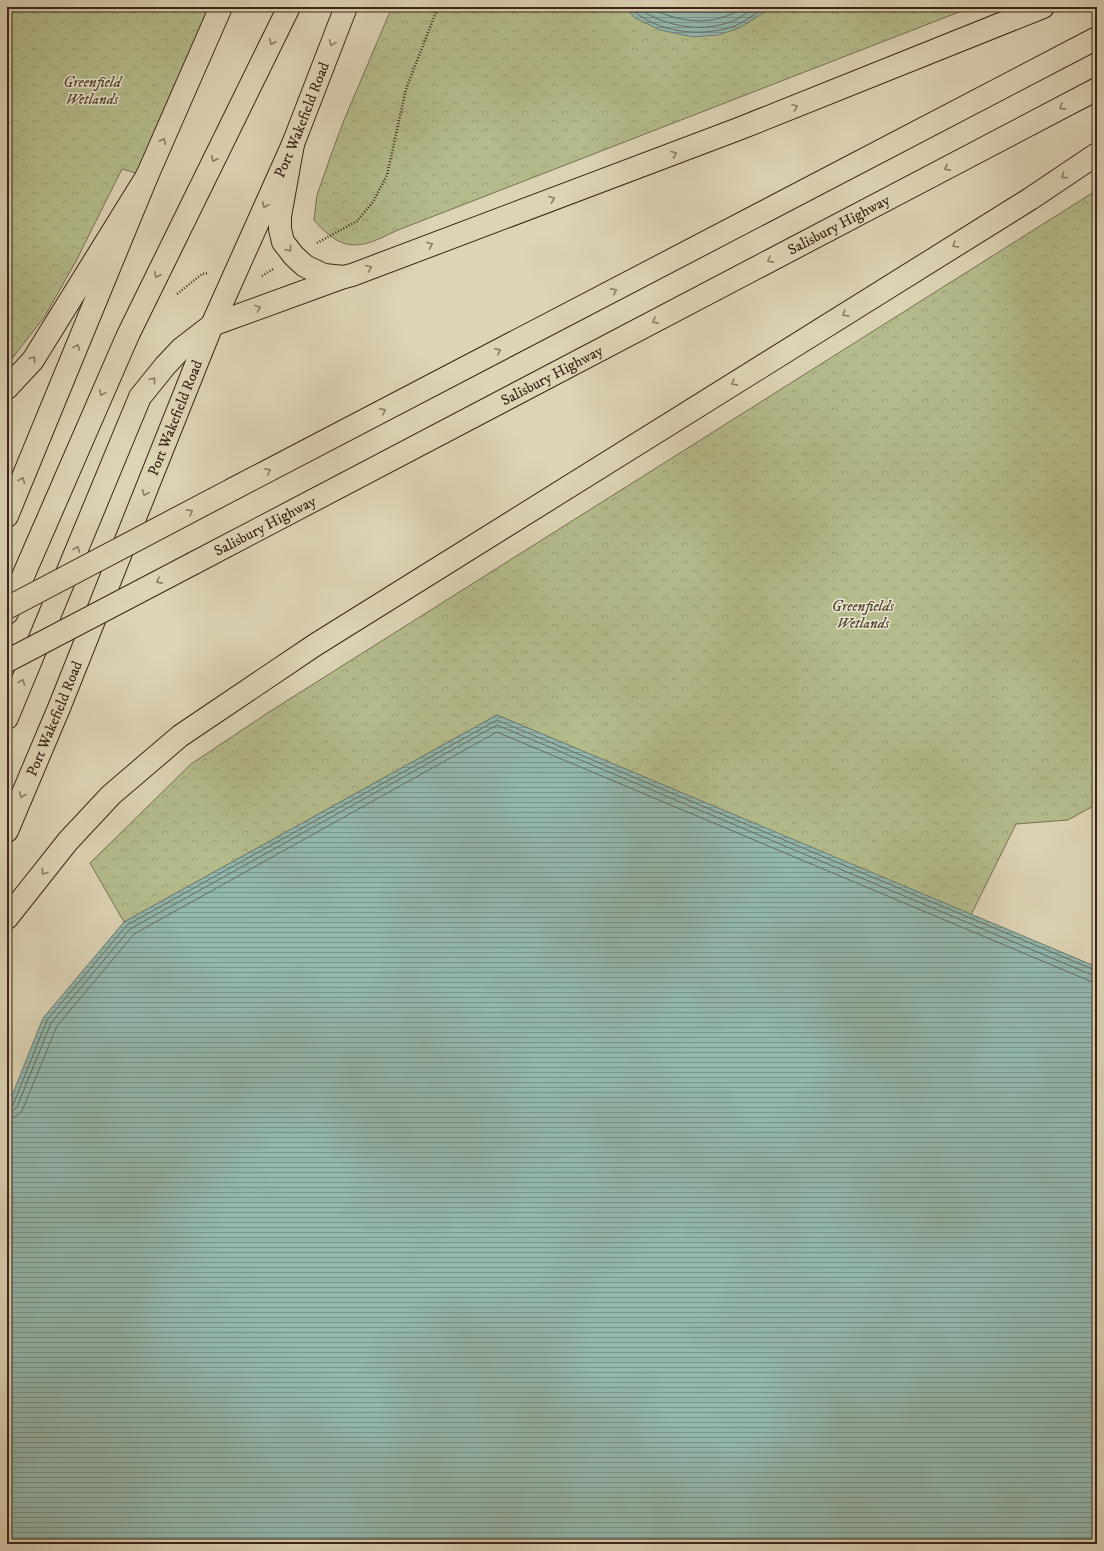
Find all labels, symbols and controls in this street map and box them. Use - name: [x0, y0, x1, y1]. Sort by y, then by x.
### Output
- one-way arrow: [269, 38, 277, 45]
- one-way arrow: [328, 40, 336, 47]
- street label: Port Wakefield Road: [270, 59, 334, 181]
- park label: Greenfield Wetlands: [63, 73, 124, 109]
- one-way arrow: [791, 103, 798, 111]
- one-way arrow: [1059, 103, 1067, 110]
- one-way arrow: [158, 137, 166, 144]
- one-way arrow: [670, 150, 677, 158]
- one-way arrow: [212, 154, 219, 162]
- one-way arrow: [944, 163, 952, 170]
- one-way arrow: [1062, 171, 1069, 178]
- street label: Salisbury Highway: [785, 190, 894, 260]
- one-way arrow: [548, 196, 555, 204]
- one-way arrow: [262, 202, 270, 209]
- one-way arrow: [427, 241, 434, 249]
- one-way arrow: [952, 241, 959, 248]
- one-way arrow: [284, 245, 291, 252]
- one-way arrow: [767, 256, 774, 263]
- one-way arrow: [366, 265, 373, 273]
- one-way arrow: [154, 271, 162, 279]
- one-way arrow: [609, 288, 617, 296]
- one-way arrow: [254, 305, 261, 313]
- one-way arrow: [842, 310, 849, 317]
- one-way arrow: [652, 316, 659, 324]
- street label: Salisbury Highway: [498, 341, 607, 410]
- one-way arrow: [72, 344, 80, 351]
- one-way arrow: [494, 348, 501, 356]
- one-way arrow: [28, 356, 35, 363]
- street label: Port Wakefield Road: [144, 357, 207, 479]
- one-way arrow: [148, 378, 155, 385]
- one-way arrow: [731, 378, 738, 386]
- one-way arrow: [99, 390, 107, 397]
- one-way arrow: [379, 408, 386, 416]
- one-way arrow: [263, 468, 271, 476]
- one-way arrow: [17, 477, 25, 485]
- one-way arrow: [141, 489, 149, 496]
- street label: Salisbury Highway: [211, 491, 320, 561]
- one-way arrow: [186, 509, 193, 516]
- one-way arrow: [72, 546, 80, 554]
- one-way arrow: [156, 576, 163, 584]
- park label: Greenfields Wetlands: [832, 597, 895, 633]
- street label: Port Wakefield Road: [22, 658, 87, 779]
- one-way arrow: [17, 679, 25, 687]
- one-way arrow: [19, 790, 27, 798]
- one-way arrow: [42, 867, 49, 874]

